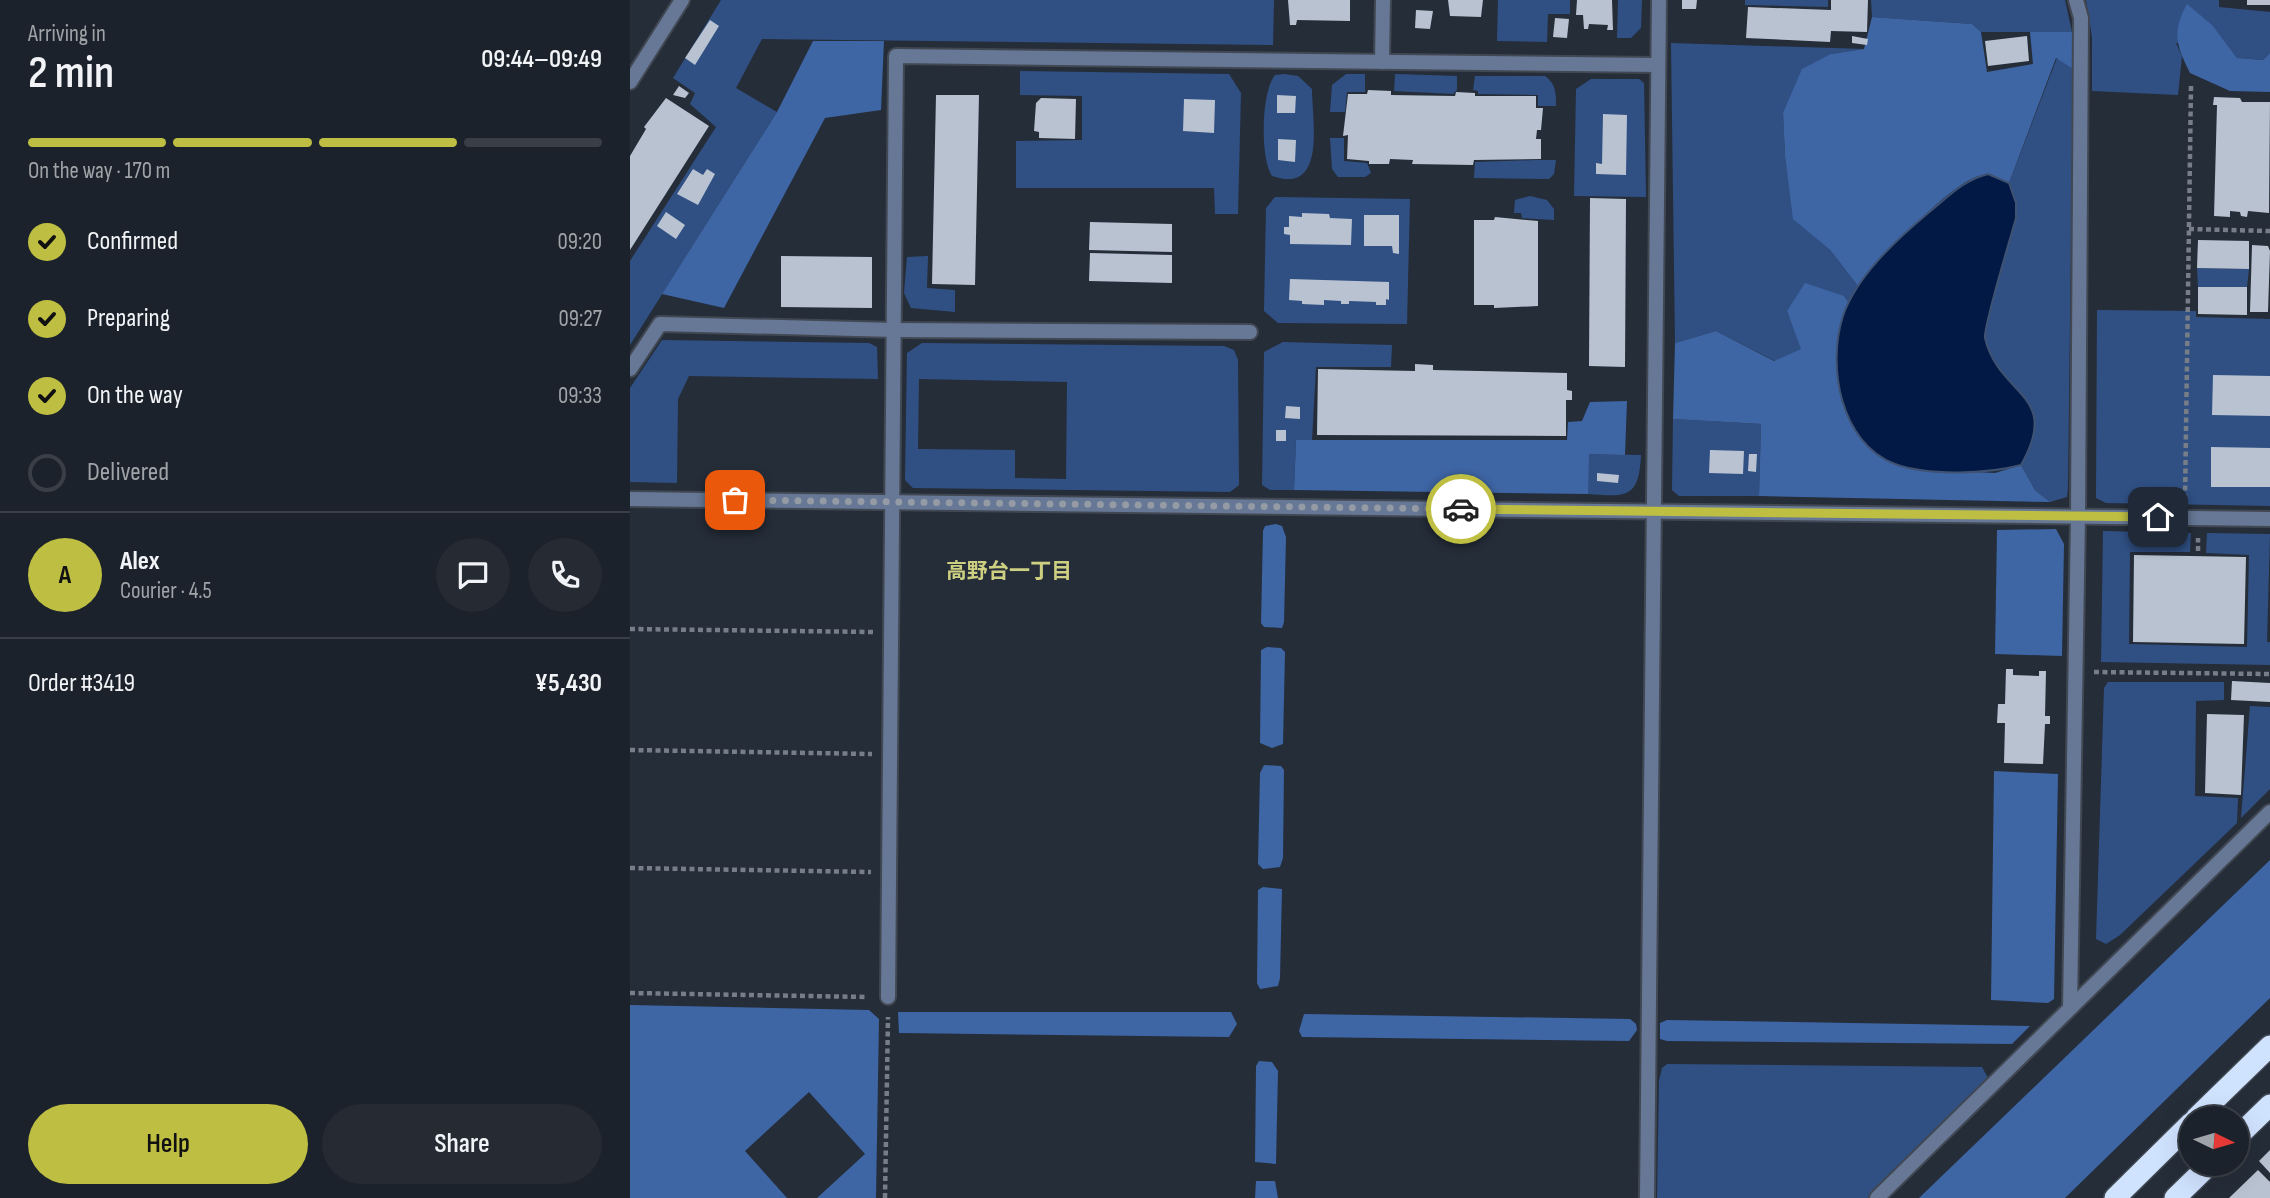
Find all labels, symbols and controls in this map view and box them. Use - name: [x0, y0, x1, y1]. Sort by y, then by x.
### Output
- text: Arriving in: [28, 20, 106, 48]
- text: 09:44–09:49: [481, 44, 602, 75]
- text: 2 min: [28, 46, 114, 101]
- text: On the way · 170 m: [28, 157, 170, 185]
- icon: check: [28, 223, 66, 261]
- text: Confirmed: [87, 226, 178, 257]
- text: 09:20: [557, 228, 602, 256]
- icon: check: [28, 300, 66, 338]
- text: Preparing: [87, 303, 170, 334]
- text: 09:27: [559, 305, 602, 333]
- icon: check: [28, 377, 66, 415]
- text: On the way: [87, 380, 183, 411]
- text: 09:33: [558, 382, 602, 410]
- text: Delivered: [87, 457, 169, 488]
- pin: [705, 470, 765, 530]
- courier: [1426, 474, 1496, 544]
- icon: bag: [716, 481, 754, 519]
- pin: [2128, 487, 2188, 547]
- icon: car: [1442, 490, 1480, 528]
- icon: home: [2139, 498, 2177, 536]
- button: chat: [436, 538, 510, 612]
- button: phone: [528, 538, 602, 612]
- text: Alex: [120, 546, 160, 577]
- district label: 高野台一丁目: [946, 559, 1072, 584]
- text: A: [59, 560, 71, 591]
- text: Courier · 4.5: [120, 577, 212, 605]
- text: Order #3419: [28, 668, 135, 699]
- text: ¥5,430: [535, 668, 602, 699]
- button: Help: [28, 1104, 308, 1184]
- button: Share: [322, 1104, 602, 1184]
- north arrow: [2179, 1106, 2249, 1176]
- map controls: [2179, 1106, 2249, 1176]

